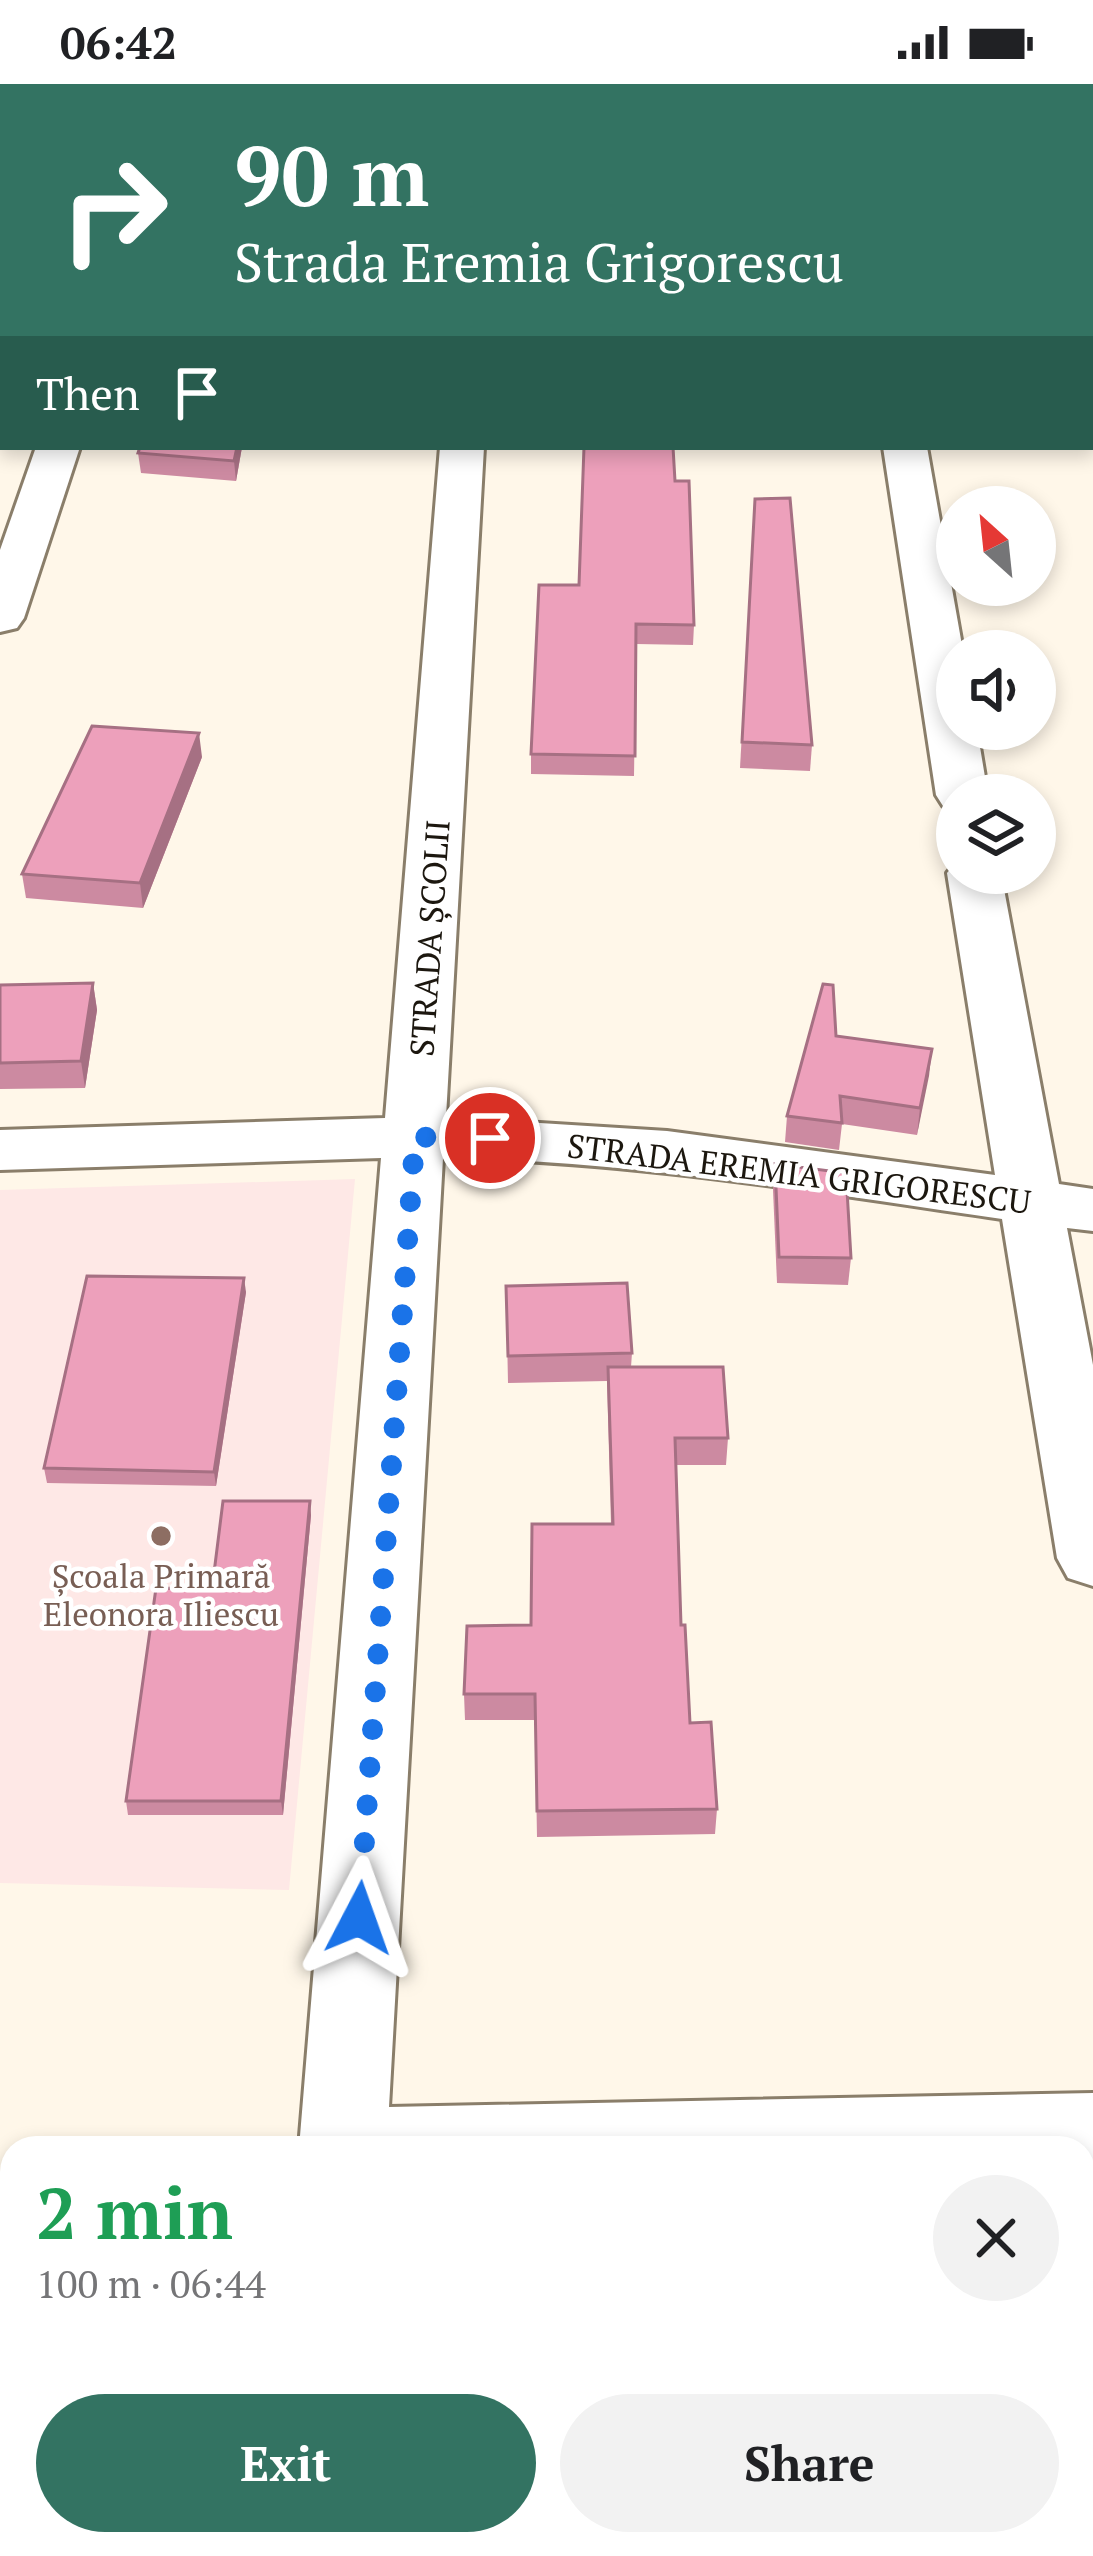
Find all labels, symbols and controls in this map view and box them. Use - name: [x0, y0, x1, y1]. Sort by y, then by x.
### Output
- text: 06:42: [60, 12, 177, 72]
- text: 90 m: [234, 119, 429, 230]
- icon: right: [36, 132, 192, 288]
- text: Strada Eremia Grigorescu: [234, 226, 844, 297]
- icon: arrive: [164, 360, 230, 426]
- text: Then: [36, 363, 140, 423]
- north arrow: [936, 486, 1056, 606]
- map controls: [936, 486, 1056, 894]
- button: sound: [936, 630, 1056, 750]
- button: layers: [936, 774, 1056, 894]
- street label: STRADA ȘCOLII: [399, 818, 459, 1058]
- pin: [439, 1087, 541, 1189]
- icon: arrive: [457, 1105, 523, 1171]
- street label: STRADA EREMIA GRIGORESCU: [565, 1123, 1033, 1223]
- marker: Școala Primară Eleonora Iliescu: [148, 1523, 174, 1549]
- place label: Școala Primară Eleonora Iliescu: [43, 1554, 279, 1635]
- position arrow: [296, 1855, 422, 1981]
- text: 2 min: [36, 2164, 233, 2260]
- button: close: [933, 2175, 1059, 2301]
- text: 100 m · 06:44: [36, 2257, 266, 2309]
- button: Exit: [36, 2394, 536, 2532]
- button: Share: [560, 2394, 1059, 2532]

